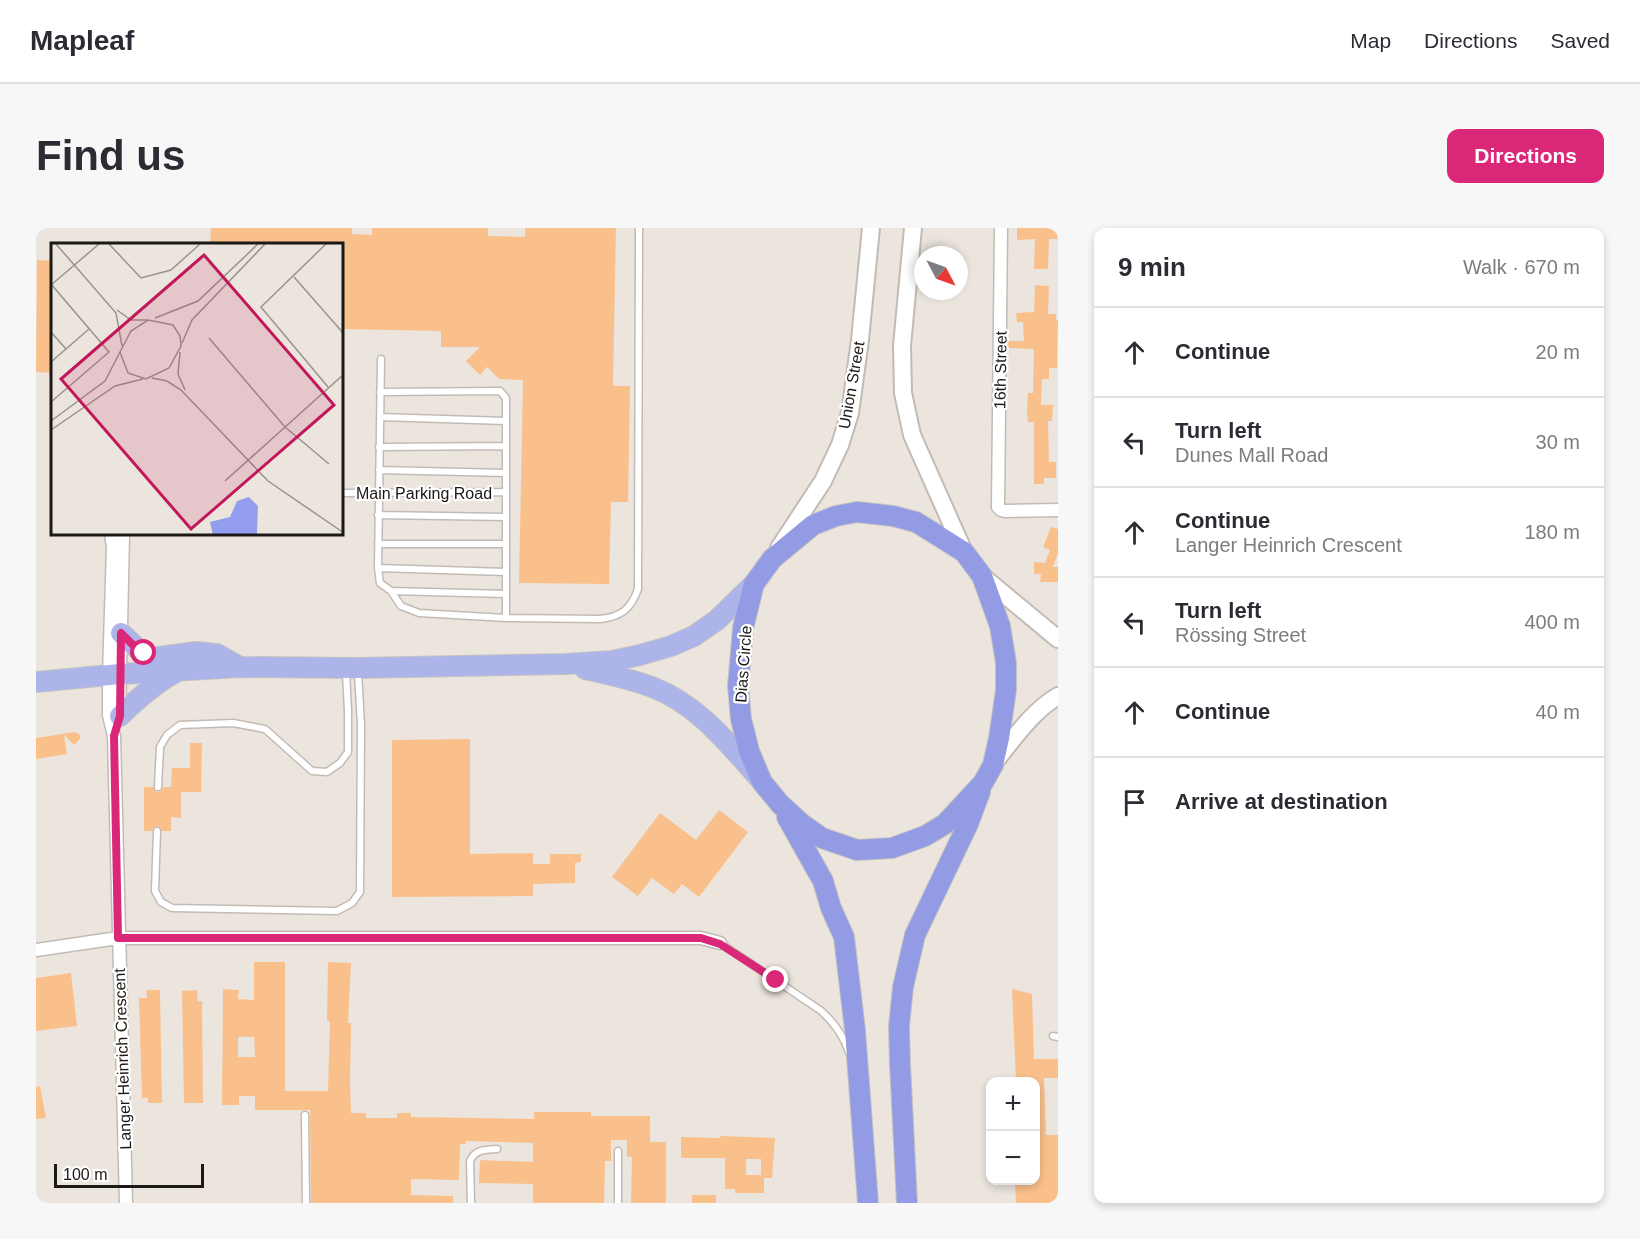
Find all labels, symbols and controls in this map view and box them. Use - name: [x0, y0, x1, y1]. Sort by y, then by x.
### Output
- text: Mapleaf: [30, 25, 134, 56]
- text: Map: [1350, 29, 1391, 52]
- text: Directions: [1424, 29, 1517, 52]
- text: Saved: [1550, 29, 1610, 52]
- button: Directions: [1447, 129, 1604, 183]
- text: Find us: [36, 132, 185, 179]
- inset map: [51, 243, 344, 536]
- north arrow: [914, 246, 968, 300]
- text: 9 min: [1118, 252, 1186, 282]
- text: Walk · 670 m: [1463, 256, 1580, 278]
- street label: 16th Street: [991, 330, 1010, 409]
- icon: ahead: [1118, 336, 1151, 369]
- street label: Union Street: [835, 339, 868, 430]
- text: Continue: [1175, 339, 1270, 364]
- text: 20 m: [1536, 341, 1580, 363]
- text: Turn left: [1175, 418, 1261, 443]
- icon: left: [1118, 426, 1151, 459]
- text: 30 m: [1536, 431, 1580, 453]
- text: Dunes Mall Road: [1175, 444, 1328, 466]
- street label: Main Parking Road: [356, 485, 492, 502]
- text: Continue: [1175, 508, 1270, 533]
- icon: ahead: [1118, 516, 1151, 549]
- text: 180 m: [1524, 521, 1580, 543]
- text: Langer Heinrich Crescent: [1175, 534, 1402, 556]
- text: Turn left: [1175, 598, 1261, 623]
- icon: left: [1118, 606, 1151, 639]
- text: 400 m: [1524, 611, 1580, 633]
- text: Rössing Street: [1175, 624, 1306, 646]
- street label: Dias Circle: [732, 625, 755, 703]
- route start: [130, 639, 156, 665]
- icon: ahead: [1118, 696, 1151, 729]
- text: Continue: [1175, 699, 1270, 724]
- text: 40 m: [1536, 701, 1580, 723]
- icon: arrive: [1118, 786, 1151, 819]
- text: Arrive at destination: [1175, 789, 1388, 814]
- route end: [762, 966, 788, 992]
- street label: Langer Heinrich Crescent: [111, 967, 134, 1150]
- map controls: [986, 1077, 1040, 1185]
- button: +: [986, 1077, 1040, 1131]
- button: −: [986, 1131, 1040, 1185]
- scale bar: [54, 1161, 204, 1188]
- text: 100 m: [63, 1166, 107, 1183]

